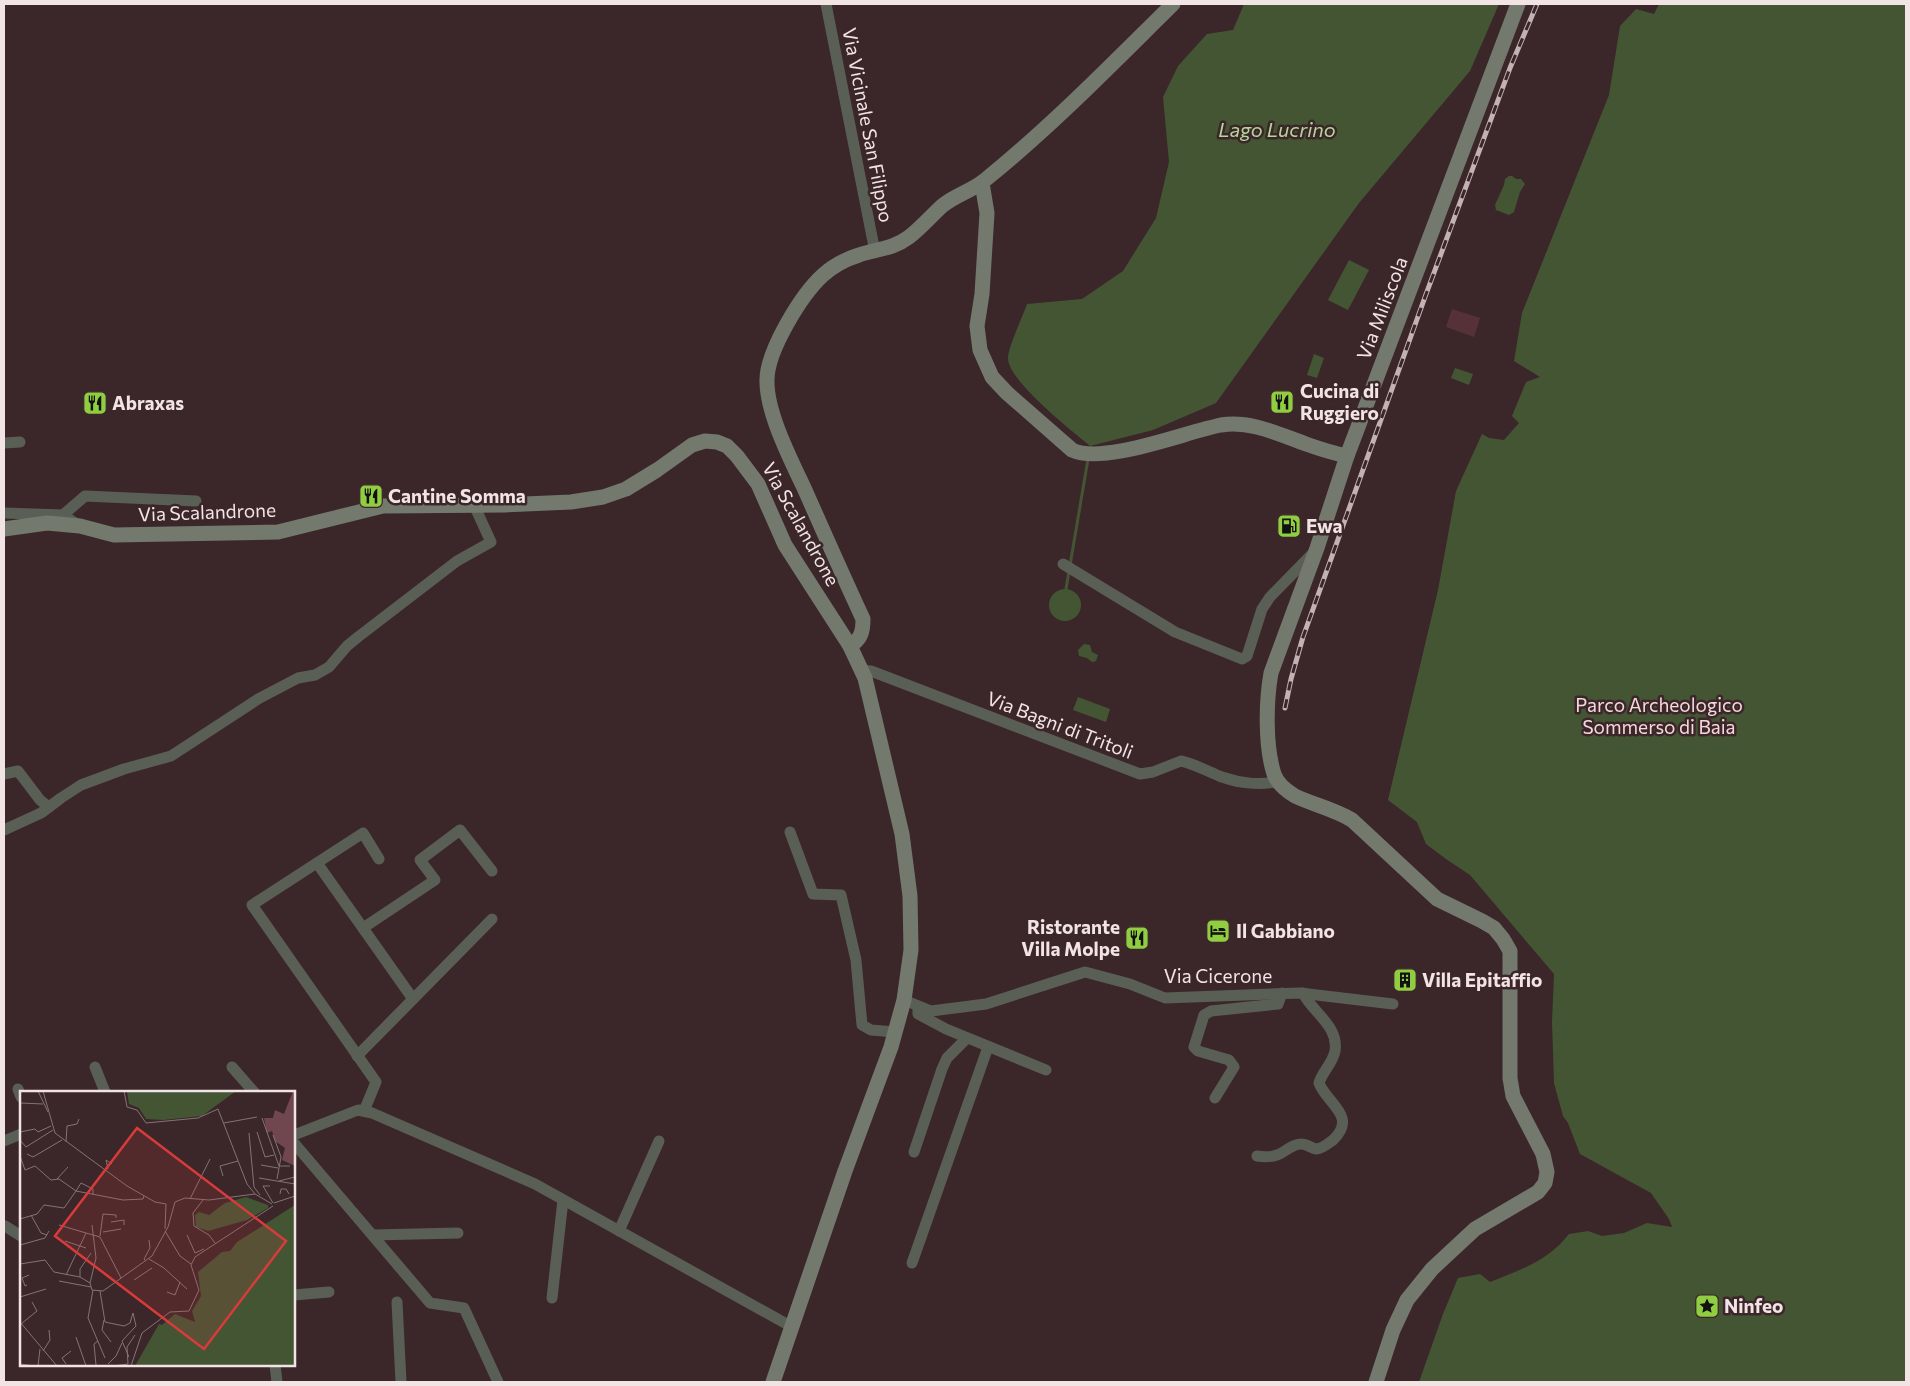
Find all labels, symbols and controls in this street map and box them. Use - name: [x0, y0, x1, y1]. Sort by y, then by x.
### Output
- street label: Via Vicinale San Filippo: [838, 26, 899, 224]
- water label: Lago Lucrino: [1218, 117, 1336, 141]
- street label: Via Miliscola: [1351, 253, 1412, 363]
- place label: Cucina di Ruggiero: [1300, 379, 1379, 424]
- restaurant icon: Cucina di Ruggiero: [1269, 389, 1295, 415]
- restaurant icon: Abraxas: [82, 390, 108, 416]
- place label: Abraxas: [112, 391, 184, 414]
- street label: Via Scalandrone: [758, 458, 845, 590]
- restaurant icon: Cantine Somma: [358, 483, 384, 509]
- place label: Cantine Somma: [388, 484, 526, 507]
- street label: Via Scalandrone: [138, 498, 276, 525]
- fuel station icon: Ewa: [1276, 513, 1302, 539]
- place label: Ewa: [1306, 514, 1343, 537]
- street label: Via Bagni di Tritoli: [984, 686, 1137, 763]
- park label: Parco Archeologico Sommerso di Baia: [1575, 693, 1743, 738]
- place label: Ristorante Villa Molpe: [1021, 915, 1120, 960]
- hotel icon: Il Gabbiano: [1205, 918, 1231, 944]
- place label: Il Gabbiano: [1236, 919, 1335, 942]
- restaurant icon: Ristorante Villa Molpe: [1124, 925, 1150, 951]
- street label: Via Cicerone: [1164, 964, 1272, 987]
- building icon: Villa Epitaffio: [1392, 967, 1418, 993]
- place label: Villa Epitaffio: [1422, 968, 1542, 991]
- inset map: [20, 1091, 295, 1366]
- place icon: Ninfeo: [1694, 1293, 1720, 1319]
- place label: Ninfeo: [1724, 1294, 1783, 1317]

